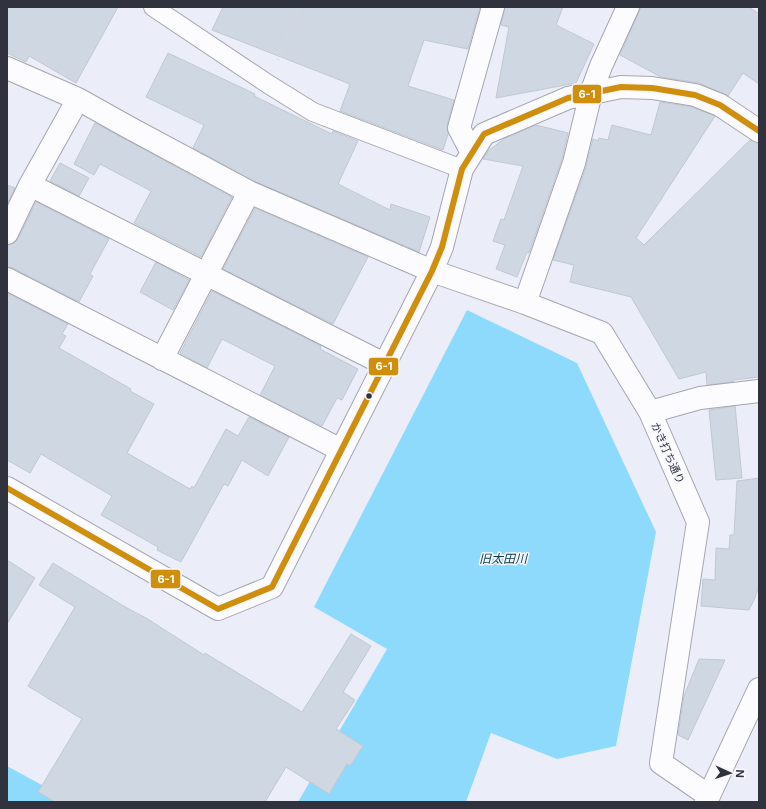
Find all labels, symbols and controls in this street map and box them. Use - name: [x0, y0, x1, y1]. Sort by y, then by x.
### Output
- line badge: 6-1: [572, 84, 602, 104]
- text: 6-1: [578, 87, 596, 101]
- line badge: 6-1: [368, 357, 399, 376]
- text: 6-1: [375, 359, 393, 373]
- unlabelled marker: [364, 391, 374, 401]
- street label: かき打ち通り: [648, 420, 688, 486]
- water label: 旧太田川: [479, 551, 529, 566]
- line badge: 6-1: [150, 569, 181, 589]
- text: 6-1: [157, 572, 175, 586]
- north arrow: [710, 753, 750, 793]
- text: N: [733, 769, 747, 778]

